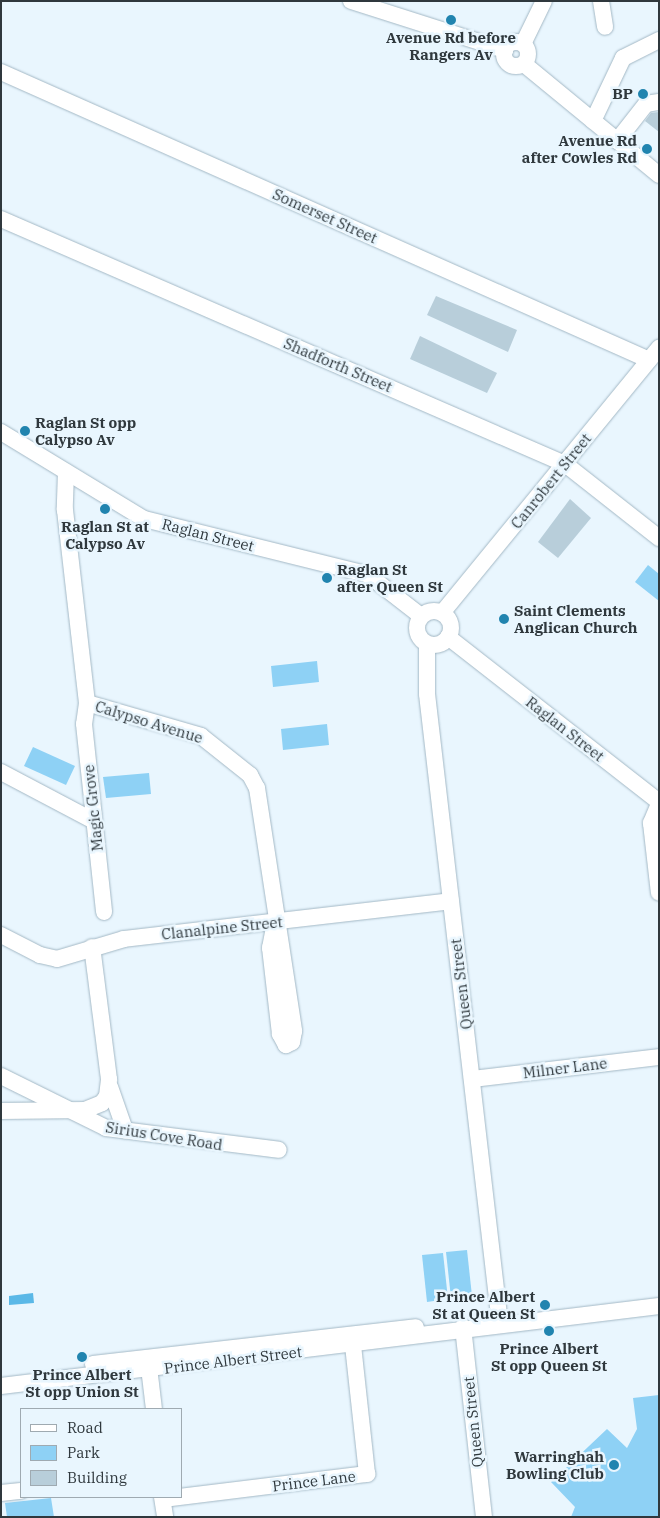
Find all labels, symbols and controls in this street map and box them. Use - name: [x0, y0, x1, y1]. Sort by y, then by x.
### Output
- marker: Avenue Rd before Rangers Av: [445, 14, 457, 26]
- place label: Avenue Rd before Rangers Av: [386, 28, 516, 63]
- place label: BP: [612, 85, 633, 103]
- marker: BP: [637, 88, 649, 100]
- place label: Avenue Rd after Cowles Rd: [522, 131, 637, 166]
- marker: Avenue Rd after Cowles Rd: [641, 143, 653, 155]
- street label: Somerset Street: [270, 185, 380, 247]
- street label: Shadforth Street: [281, 334, 395, 396]
- place label: Raglan St opp Calypso Av: [35, 413, 136, 448]
- marker: Raglan St opp Calypso Av: [19, 425, 31, 437]
- street label: Canrobert Street: [507, 430, 595, 532]
- marker: Raglan St at Calypso Av: [99, 503, 111, 515]
- street label: Raglan Street: [160, 515, 256, 555]
- place label: Raglan St at Calypso Av: [61, 517, 149, 552]
- place label: Raglan St after Queen St: [337, 560, 443, 595]
- marker: Raglan St after Queen St: [321, 572, 333, 584]
- place label: Saint Clements Anglican Church: [514, 601, 638, 636]
- marker: Saint Clements Anglican Church: [498, 613, 510, 625]
- street label: Raglan Street: [522, 693, 608, 765]
- street label: Calypso Avenue: [93, 697, 205, 747]
- street label: Magic Grove: [80, 764, 106, 852]
- street label: Clanalpine Street: [160, 913, 284, 943]
- street label: Queen Street: [447, 938, 475, 1030]
- street label: Milner Lane: [522, 1054, 608, 1082]
- street label: Sirius Cove Road: [104, 1118, 224, 1154]
- place label: Prince Albert St at Queen St: [432, 1287, 535, 1322]
- marker: Prince Albert St at Queen St: [539, 1299, 551, 1311]
- marker: Prince Albert St opp Queen St: [543, 1325, 555, 1337]
- place label: Prince Albert St opp Queen St: [491, 1339, 607, 1374]
- street label: Prince Albert Street: [163, 1343, 303, 1377]
- marker: Prince Albert St opp Union St: [76, 1351, 88, 1363]
- place label: Prince Albert St opp Union St: [25, 1365, 139, 1400]
- street label: Queen Street: [459, 1376, 487, 1468]
- legend: [20, 1408, 182, 1498]
- text: Road: [67, 1418, 103, 1437]
- text: Park: [67, 1443, 100, 1462]
- place label: Warringhah Bowling Club: [506, 1447, 604, 1482]
- marker: Warringhah Bowling Club: [608, 1459, 620, 1471]
- street label: Prince Lane: [271, 1467, 357, 1495]
- text: Building: [67, 1468, 127, 1487]

